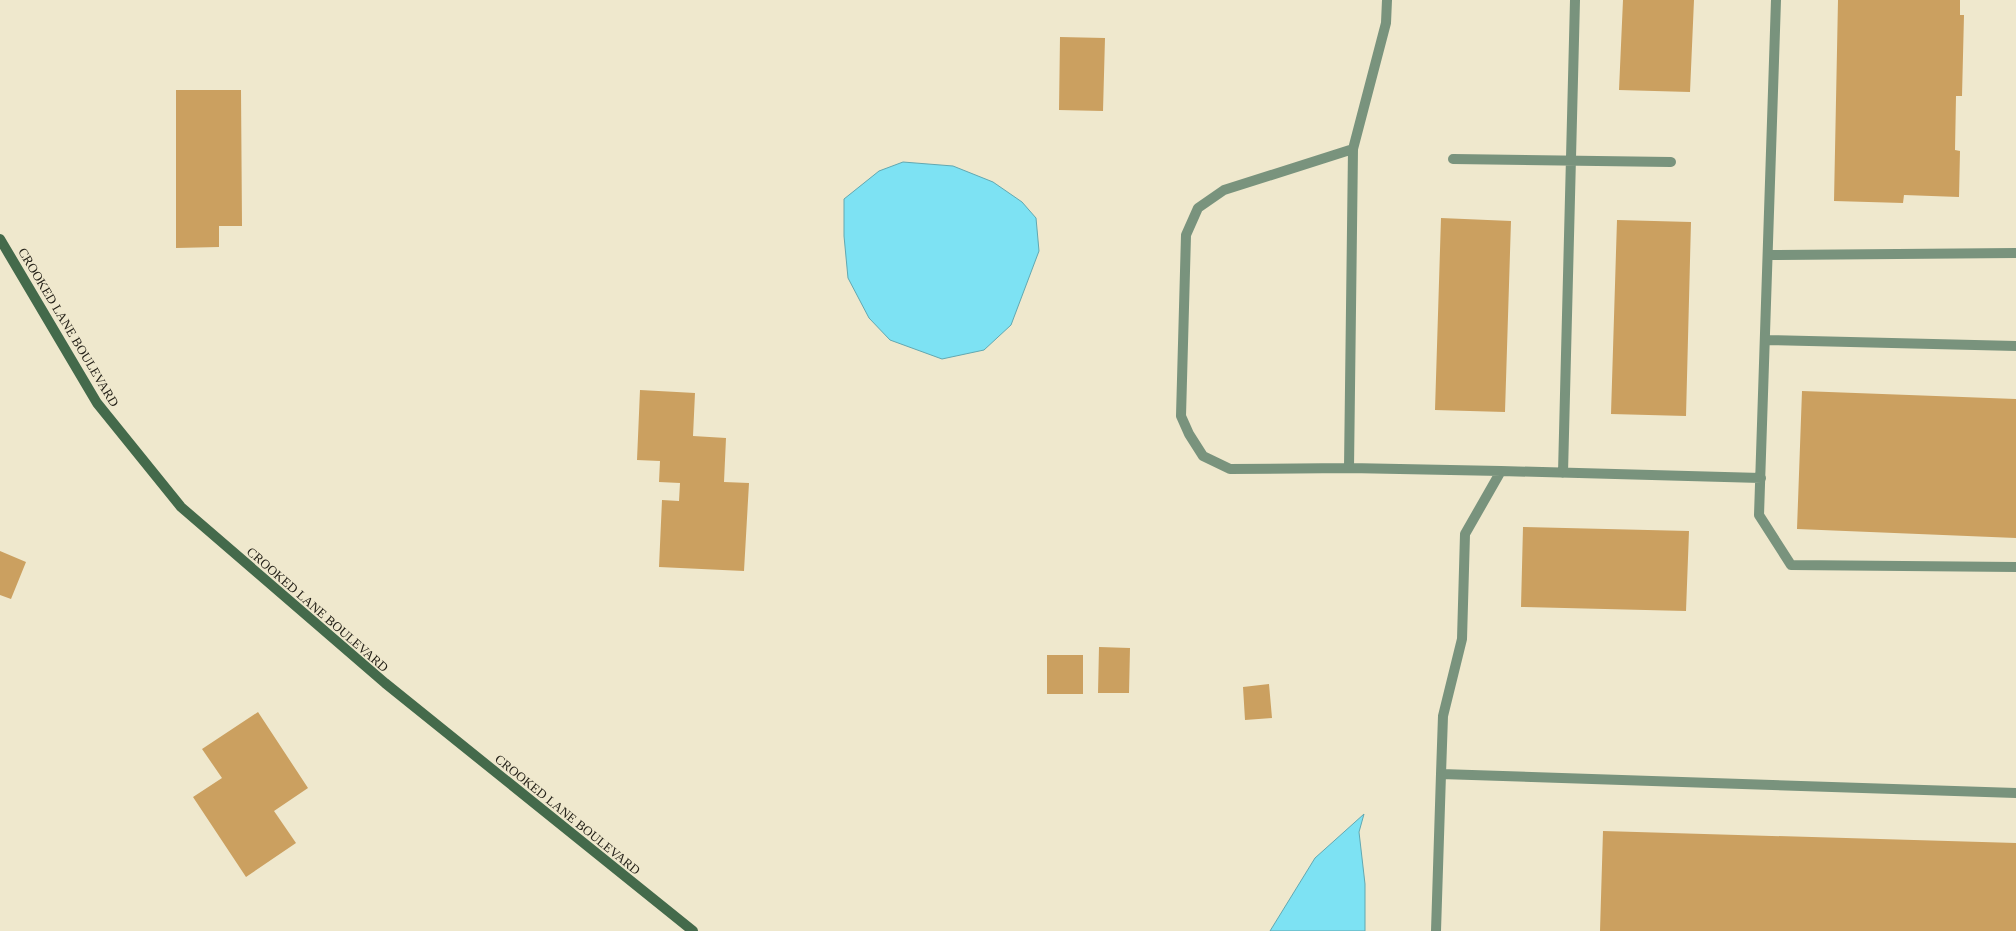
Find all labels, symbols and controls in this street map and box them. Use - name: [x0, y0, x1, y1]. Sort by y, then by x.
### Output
- street label: CROOKED LANE BOULEVARD: [15, 245, 122, 409]
- street label: CROOKED LANE BOULEVARD: [244, 544, 391, 675]
- street label: CROOKED LANE BOULEVARD: [492, 751, 643, 878]

